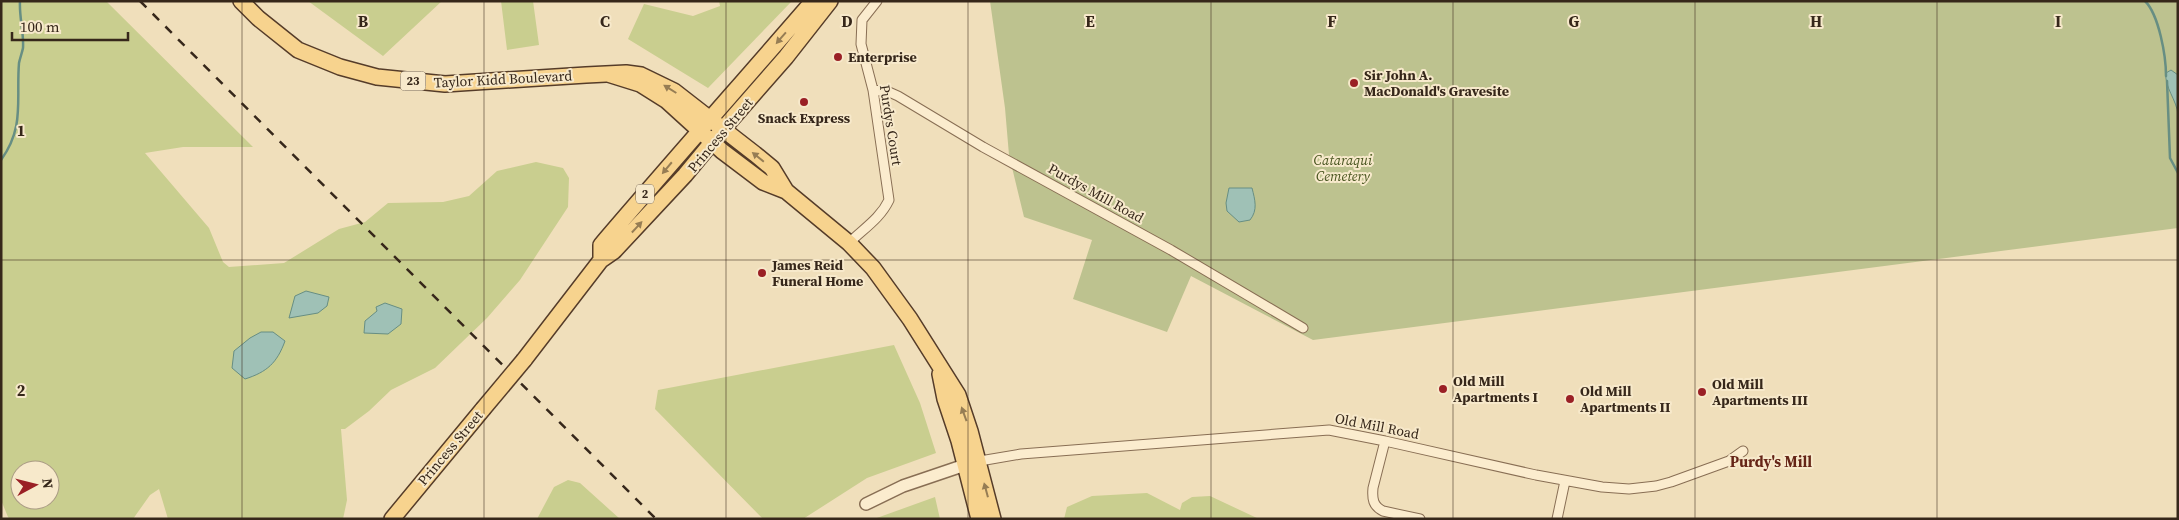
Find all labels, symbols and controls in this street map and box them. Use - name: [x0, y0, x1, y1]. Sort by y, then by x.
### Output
- scale bar: [12, 10, 129, 42]
- text: B: [358, 10, 369, 32]
- text: C: [600, 10, 610, 32]
- text: D: [841, 10, 853, 32]
- text: E: [1085, 10, 1095, 32]
- text: F: [1327, 10, 1337, 32]
- text: G: [1569, 10, 1580, 32]
- text: H: [1810, 10, 1822, 32]
- text: I: [2055, 10, 2061, 32]
- text: 100 m: [20, 16, 60, 37]
- one-way arrow: [775, 31, 786, 44]
- place label: Enterprise: [848, 47, 917, 67]
- marker: Enterprise: [832, 51, 844, 63]
- street label: Taylor Kidd Boulevard: [433, 65, 573, 93]
- place label: Sir John A. MacDonald's Gravesite: [1364, 65, 1509, 101]
- road number: 23: [400, 72, 426, 90]
- marker: Sir John A. MacDonald's Gravesite: [1348, 77, 1360, 89]
- street label: Purdys Court: [875, 83, 907, 167]
- one-way arrow: [664, 84, 677, 93]
- street label: Princess Street: [683, 93, 758, 177]
- marker: Snack Express: [798, 96, 810, 108]
- place label: Snack Express: [758, 108, 851, 128]
- text: 1: [17, 119, 25, 141]
- park label: Cataraqui Cemetery: [1314, 150, 1373, 186]
- one-way arrow: [752, 151, 765, 162]
- street label: Purdys Mill Road: [1045, 158, 1147, 228]
- one-way arrow: [662, 161, 673, 174]
- road number: 2: [636, 184, 654, 203]
- one-way arrow: [631, 221, 643, 233]
- place label: James Reid Funeral Home: [771, 255, 863, 291]
- marker: James Reid Funeral Home: [756, 267, 768, 279]
- place label: Old Mill Apartments I: [1453, 371, 1538, 407]
- place label: Old Mill Apartments III: [1712, 374, 1808, 410]
- text: 2: [17, 379, 26, 401]
- place label: Old Mill Apartments II: [1580, 381, 1670, 417]
- marker: Old Mill Apartments I: [1437, 383, 1449, 395]
- marker: Old Mill Apartments III: [1696, 386, 1708, 398]
- marker: Old Mill Apartments II: [1564, 393, 1576, 405]
- street label: Princess Street: [413, 406, 488, 490]
- one-way arrow: [960, 407, 968, 422]
- street label: Old Mill Road: [1333, 408, 1421, 444]
- district label: Purdy's Mill: [1730, 451, 1812, 472]
- north arrow: [10, 460, 60, 510]
- text: N: [37, 477, 58, 490]
- one-way arrow: [981, 482, 989, 497]

